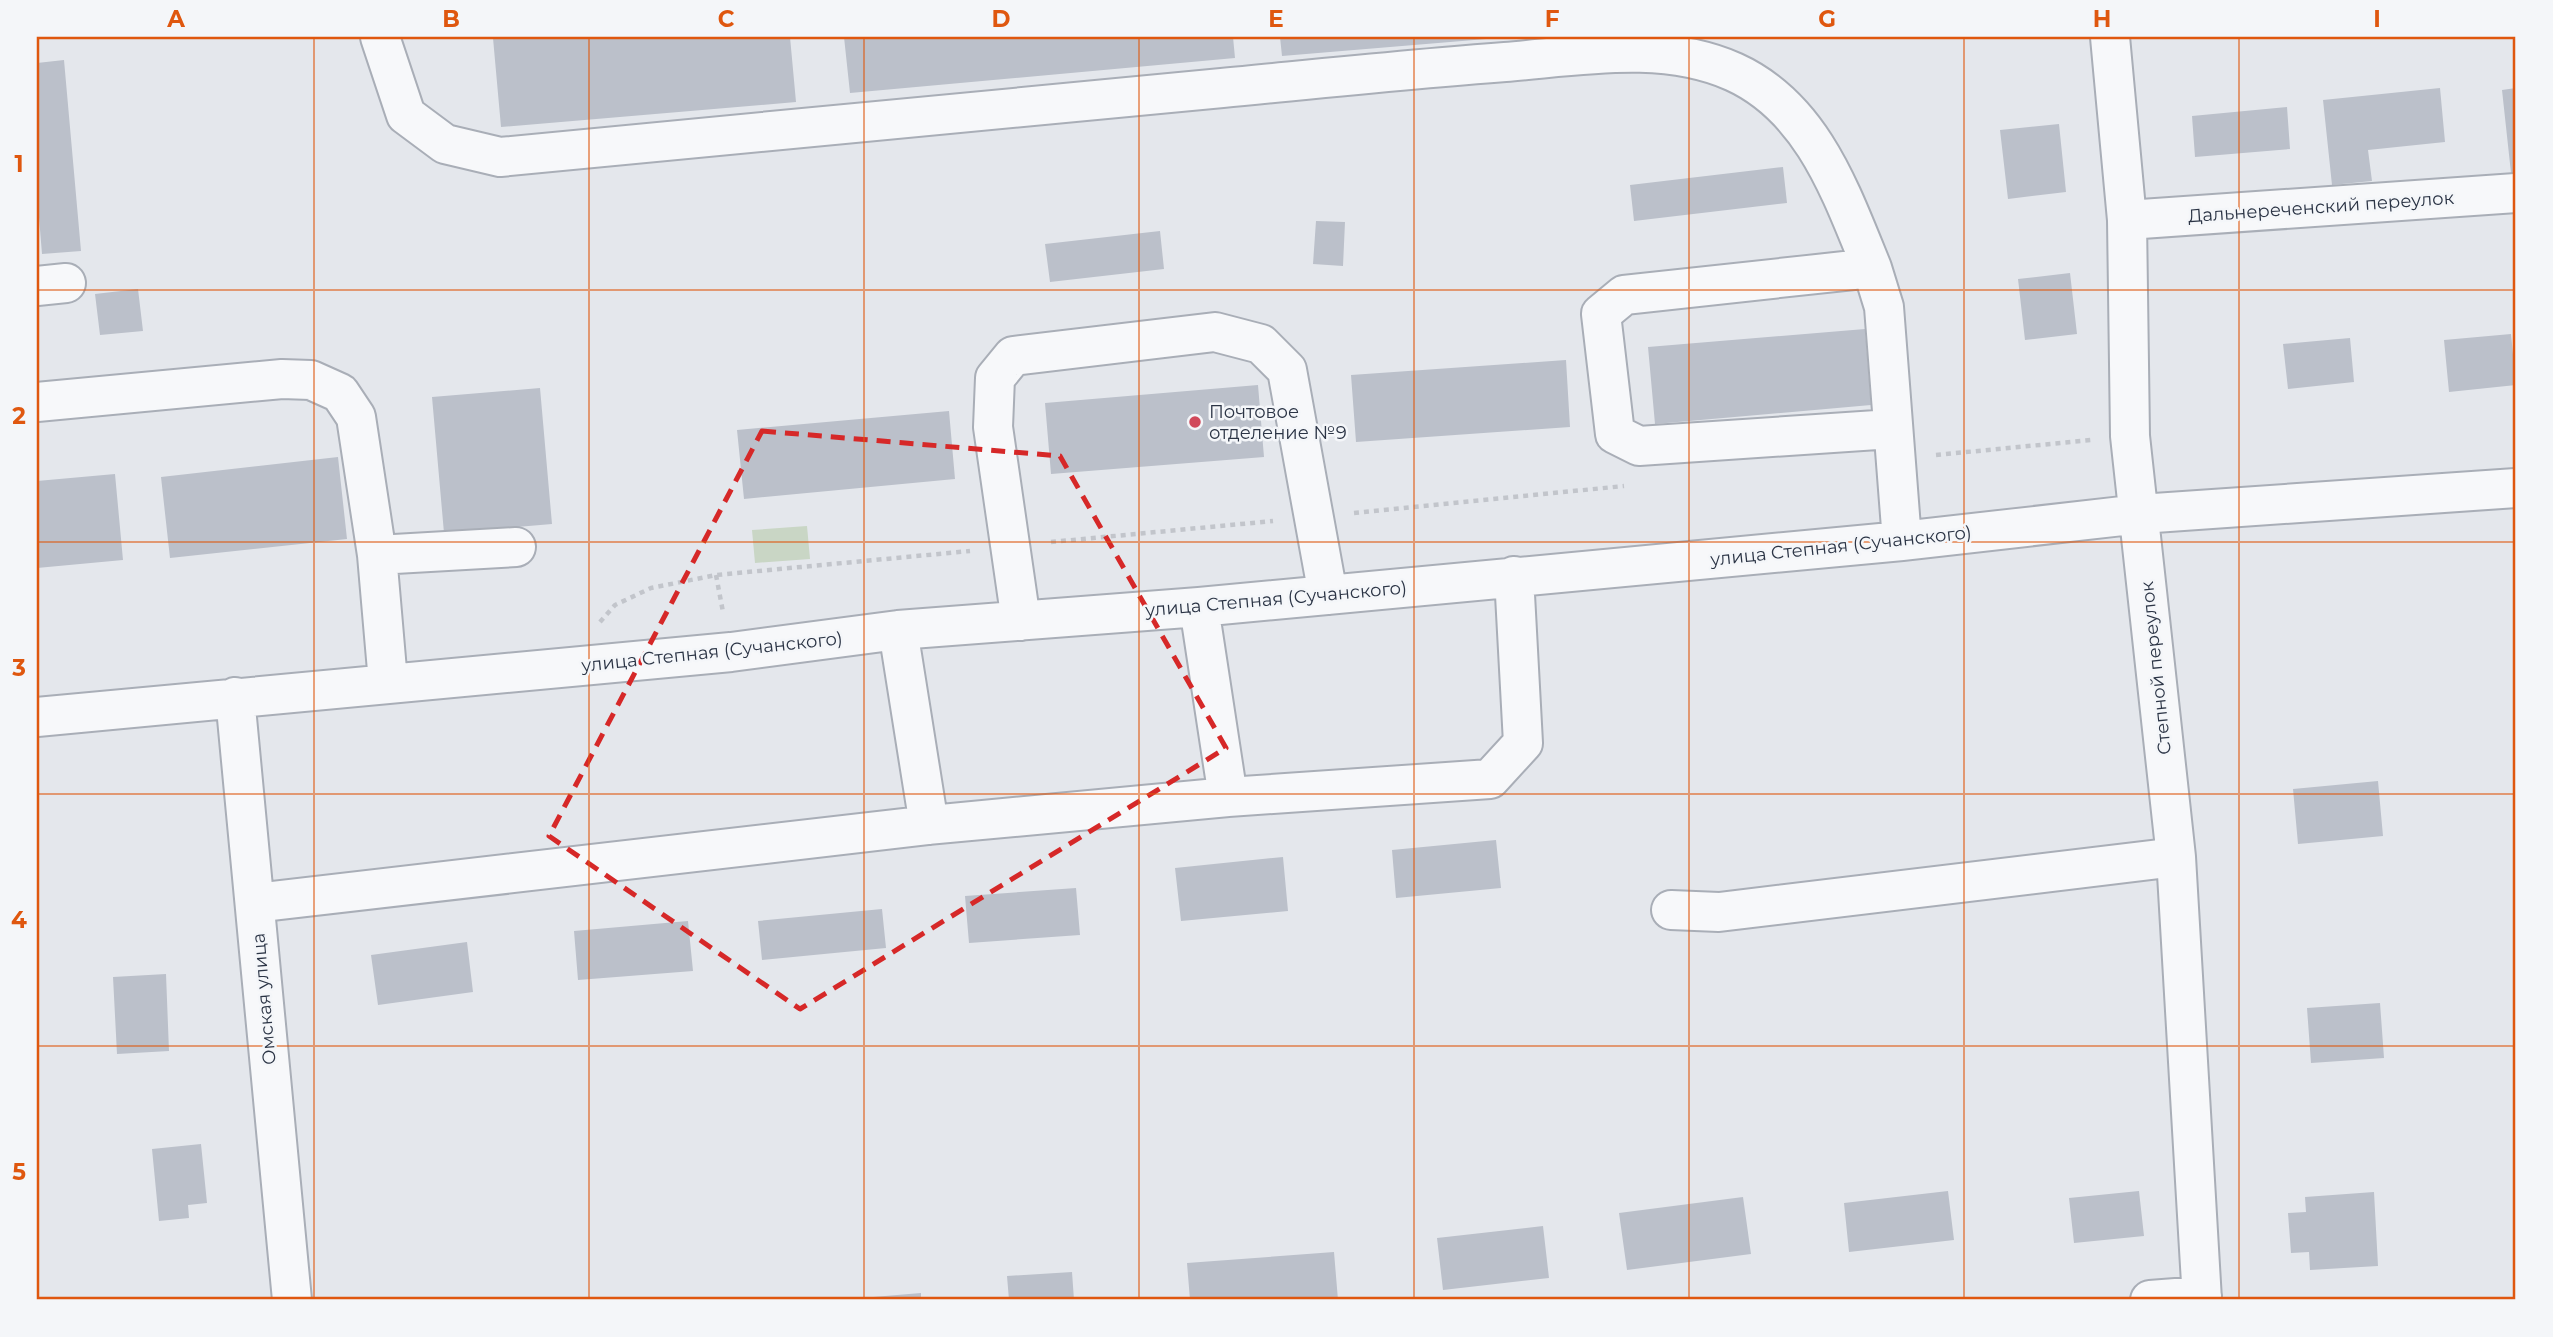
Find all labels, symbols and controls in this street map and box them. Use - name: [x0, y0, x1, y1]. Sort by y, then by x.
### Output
- text: A: [166, 5, 185, 33]
- text: B: [442, 5, 460, 33]
- text: C: [718, 5, 735, 33]
- text: D: [992, 5, 1011, 33]
- text: E: [1268, 5, 1284, 33]
- text: F: [1545, 5, 1560, 33]
- text: G: [1818, 5, 1836, 33]
- text: H: [2093, 5, 2111, 33]
- text: I: [2373, 5, 2381, 33]
- text: 1: [14, 150, 24, 178]
- street label: Дальнереченский переулок: [2187, 187, 2455, 227]
- place label: Почтовое отделение №9: [1209, 401, 1347, 444]
- text: 2: [12, 402, 26, 430]
- marker: Почтовое отделение №9: [1187, 414, 1203, 430]
- street label: улица Степная (Сучанского): [1708, 521, 1973, 571]
- street label: улица Степная (Сучанского): [1143, 577, 1408, 621]
- street label: Степной переулок: [2136, 580, 2176, 756]
- street label: улица Степная (Сучанского): [579, 627, 844, 677]
- text: 3: [11, 654, 26, 682]
- text: 4: [11, 906, 27, 934]
- street label: Омская улица: [247, 932, 281, 1066]
- text: 5: [12, 1158, 26, 1186]

